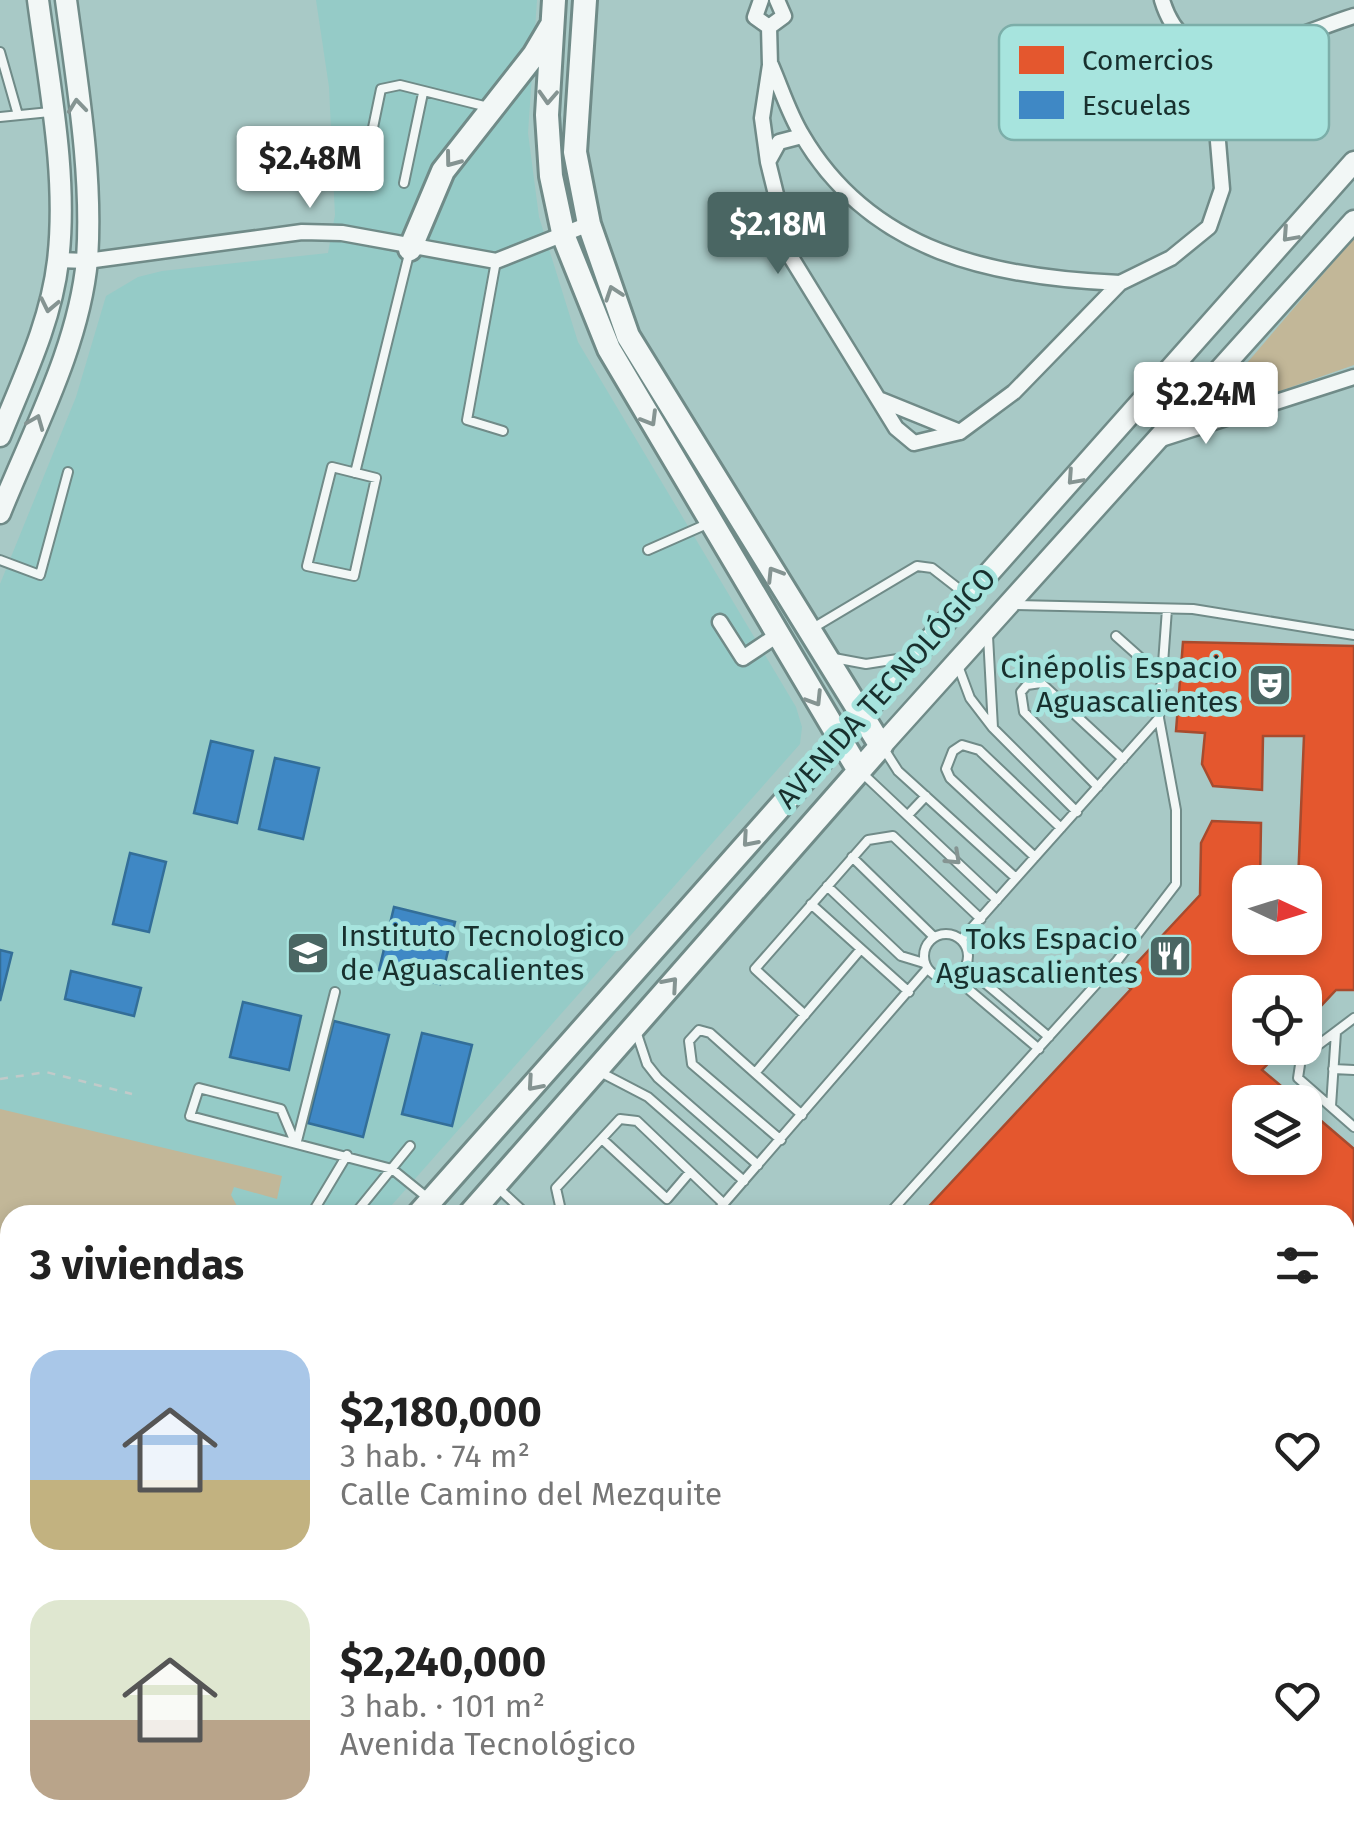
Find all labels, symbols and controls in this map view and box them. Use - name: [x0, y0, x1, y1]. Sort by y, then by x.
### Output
- legend: [999, 25, 1329, 140]
- text: Comercios: [1082, 44, 1213, 77]
- text: Escuelas: [1082, 89, 1191, 122]
- one-way arrow: [538, 90, 559, 106]
- one-way arrow: [67, 98, 88, 114]
- pin: $2.48M: [229, 126, 391, 211]
- text: $2.48M: [259, 139, 361, 177]
- one-way arrow: [447, 149, 464, 167]
- pin: $2.18M: [697, 192, 859, 277]
- text: $2.18M: [730, 205, 826, 243]
- one-way arrow: [1283, 223, 1301, 242]
- one-way arrow: [604, 286, 624, 303]
- one-way arrow: [40, 297, 61, 314]
- pin: $2.24M: [1125, 362, 1287, 447]
- text: $2.24M: [1156, 375, 1256, 413]
- one-way arrow: [638, 408, 657, 426]
- one-way arrow: [24, 414, 44, 432]
- one-way arrow: [1067, 466, 1085, 485]
- street label: AVENIDA TECNOLÓGICO: [768, 560, 1004, 816]
- one-way arrow: [768, 567, 787, 585]
- place label: Cinépolis Espacio Aguascalientes: [1000, 650, 1238, 720]
- theatre icon: Cinépolis Espacio Aguascalientes: [1247, 662, 1293, 708]
- one-way arrow: [803, 688, 822, 706]
- one-way arrow: [743, 828, 761, 847]
- one-way arrow: [942, 846, 961, 864]
- north arrow: [1232, 865, 1322, 955]
- map controls: [1232, 865, 1322, 1175]
- place label: Instituto Tecnologico de Aguascalientes: [340, 918, 625, 988]
- place label: Toks Espacio Aguascalientes: [936, 921, 1138, 991]
- school or university icon: Instituto Tecnologico de Aguascalientes: [285, 930, 331, 976]
- restaurant icon: Toks Espacio Aguascalientes: [1147, 933, 1193, 979]
- button: locate: [1232, 975, 1322, 1065]
- one-way arrow: [660, 977, 678, 995]
- one-way arrow: [528, 1072, 546, 1090]
- button: layers: [1232, 1085, 1322, 1175]
- icon: filters: [1270, 1238, 1325, 1293]
- text: 3 viviendas: [30, 1240, 244, 1290]
- text: $2,180,000: [340, 1387, 542, 1437]
- icon: home: [110, 1390, 230, 1510]
- icon: heart: [1270, 1423, 1325, 1478]
- text: 3 hab. · 74 m²: [340, 1437, 530, 1475]
- text: Calle Camino del Mezquite: [340, 1475, 722, 1513]
- text: $2,240,000: [340, 1637, 546, 1687]
- icon: home: [110, 1640, 230, 1760]
- icon: heart: [1270, 1673, 1325, 1728]
- text: 3 hab. · 101 m²: [340, 1687, 545, 1725]
- text: Avenida Tecnológico: [340, 1725, 636, 1763]

